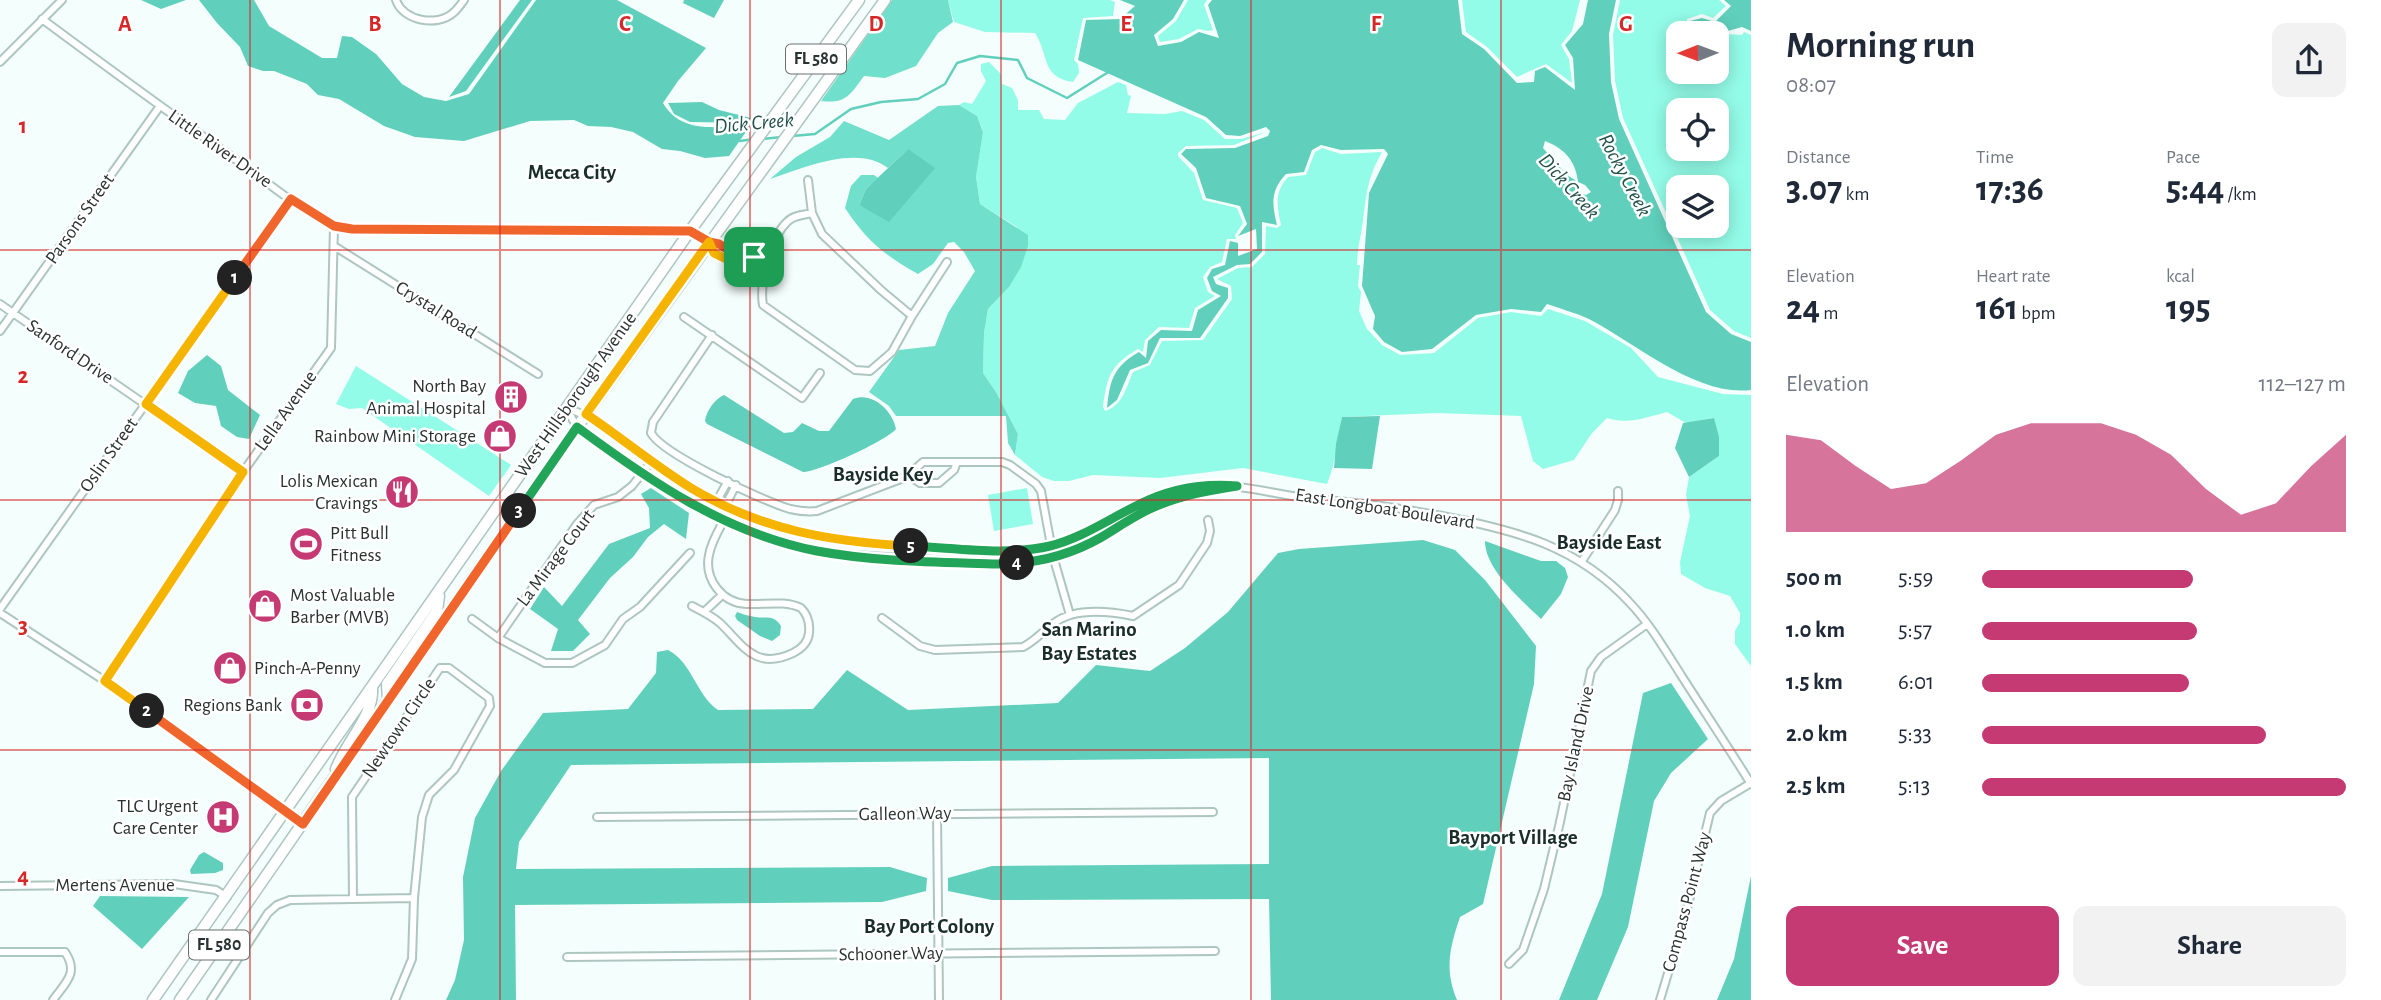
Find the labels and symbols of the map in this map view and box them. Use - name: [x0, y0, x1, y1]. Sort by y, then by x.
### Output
- text: A: [118, 13, 132, 36]
- text: B: [368, 13, 382, 36]
- text: C: [619, 13, 631, 36]
- text: D: [868, 13, 884, 36]
- text: E: [1120, 13, 1132, 36]
- text: F: [1371, 13, 1382, 36]
- text: G: [1619, 13, 1633, 36]
- north arrow: [1666, 21, 1729, 84]
- road number: FL 580: [786, 44, 846, 74]
- street label: Little River Drive: [165, 106, 275, 192]
- water label: Dick Creek: [713, 109, 795, 137]
- text: 1: [19, 115, 27, 138]
- water label: Rocky Creek: [1595, 130, 1656, 220]
- water label: Dick Creek: [1534, 149, 1604, 223]
- district label: Mecca City: [528, 162, 617, 183]
- street label: Parsons Street: [42, 171, 118, 267]
- pin: [724, 227, 784, 287]
- pin: 1: [218, 260, 252, 296]
- street label: Crystal Road: [392, 278, 480, 342]
- street label: West Hillsborough Avenue: [512, 309, 640, 481]
- street label: Sanford Drive: [23, 316, 117, 388]
- text: 2: [18, 365, 29, 388]
- street label: Lella Avenue: [252, 367, 320, 455]
- place label: North Bay Animal Hospital: [366, 377, 486, 418]
- building icon: North Bay Animal Hospital: [492, 378, 530, 416]
- street label: Oslin Street: [77, 414, 141, 496]
- shop icon: Rainbow Mini Storage: [481, 417, 519, 455]
- place label: Rainbow Mini Storage: [314, 427, 476, 446]
- district label: Bayside Key: [833, 464, 934, 485]
- place label: Lolis Mexican Cravings: [280, 472, 378, 513]
- restaurant icon: Lolis Mexican Cravings: [383, 473, 421, 511]
- street label: East Longboat Boulevard: [1294, 485, 1476, 533]
- pin: 3: [502, 494, 536, 528]
- street label: La Mirage Court: [514, 506, 598, 610]
- place label: Pitt Bull Fitness: [330, 524, 389, 565]
- sports icon: Pitt Bull Fitness: [287, 525, 325, 563]
- pin: 5: [894, 528, 928, 564]
- district label: Bayside East: [1557, 532, 1661, 553]
- pin: 4: [1000, 546, 1034, 580]
- place label: Most Valuable Barber (MVB): [290, 586, 395, 627]
- shop icon: Most Valuable Barber (MVB): [246, 587, 284, 625]
- text: 3: [18, 615, 28, 638]
- district label: San Marino Bay Estates: [1041, 619, 1137, 664]
- shop icon: Pinch-A-Penny: [211, 649, 249, 687]
- place label: Pinch-A-Penny: [254, 659, 361, 678]
- street label: Newtown Circle: [359, 675, 439, 781]
- street label: Bay Island Drive: [1555, 685, 1597, 803]
- bank icon: Regions Bank: [288, 686, 326, 724]
- pin: 2: [130, 694, 164, 728]
- place label: Regions Bank: [183, 696, 282, 715]
- place label: TLC Urgent Care Center: [113, 797, 198, 838]
- hospital icon: TLC Urgent Care Center: [204, 798, 242, 836]
- street label: Galleon Way: [858, 804, 952, 824]
- district label: Bayport Village: [1448, 827, 1578, 848]
- street label: Compass Point Way: [1659, 830, 1715, 974]
- text: 4: [17, 865, 29, 888]
- street label: Mertens Avenue: [55, 876, 175, 895]
- district label: Bay Port Colony: [864, 916, 995, 937]
- road number: FL 580: [189, 930, 249, 960]
- street label: Schooner Way: [839, 944, 943, 964]

